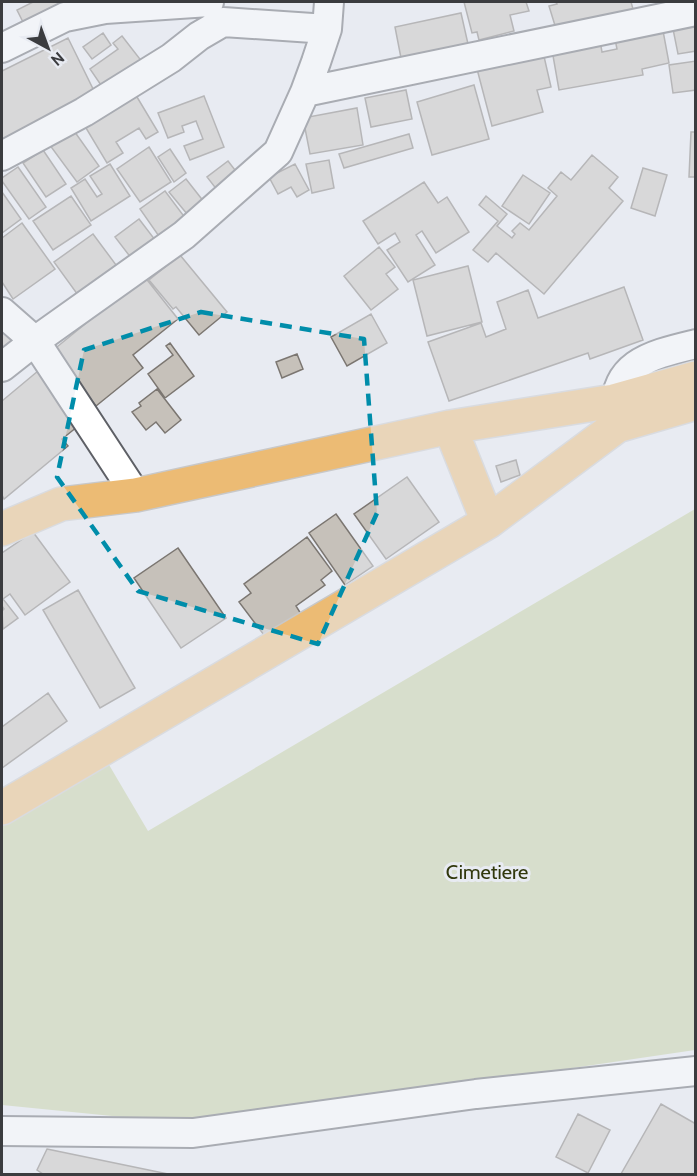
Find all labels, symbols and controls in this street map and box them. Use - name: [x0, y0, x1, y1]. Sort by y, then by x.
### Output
- north arrow: [18, 18, 78, 78]
- text: N: [47, 48, 68, 70]
- park label: Cimetiere: [446, 860, 528, 884]

